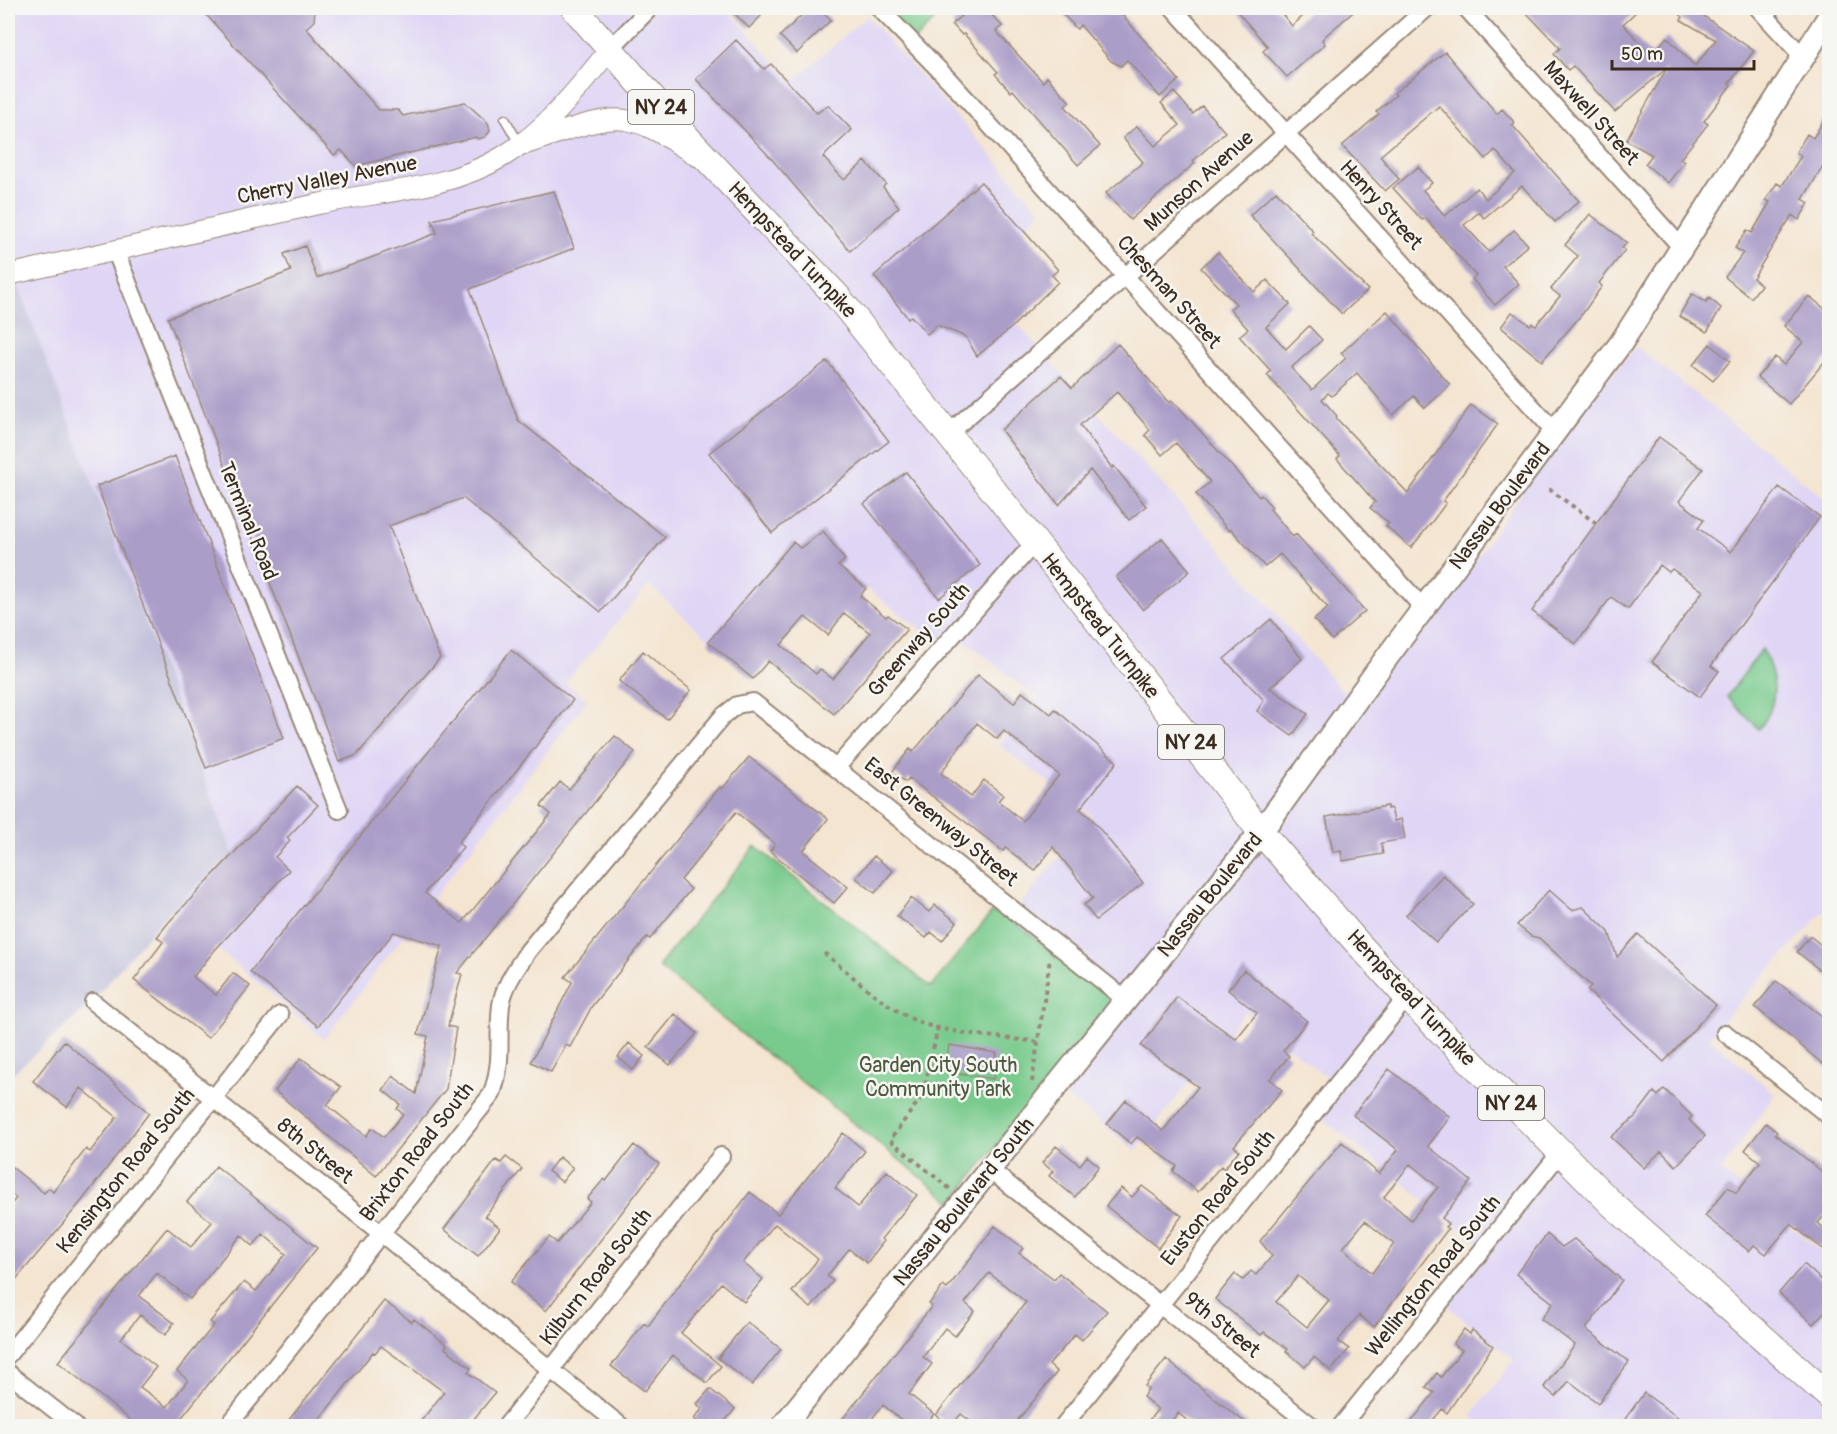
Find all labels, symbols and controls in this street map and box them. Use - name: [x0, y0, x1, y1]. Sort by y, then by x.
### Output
- scale bar: [1612, 33, 1754, 71]
- text: 50 m: [1621, 43, 1663, 66]
- street label: Maxwell Street: [1537, 55, 1645, 171]
- road number: NY 24: [628, 90, 694, 124]
- street label: Munson Avenue: [1138, 124, 1260, 237]
- street label: Cherry Valley Avenue: [235, 149, 420, 211]
- street label: Henry Street: [1333, 154, 1429, 256]
- street label: Hempstead Turnpike: [722, 176, 863, 325]
- street label: Chesman Street: [1111, 230, 1227, 355]
- street label: Nassau Boulevard: [1443, 437, 1557, 575]
- street label: Terminal Road: [212, 458, 284, 584]
- street label: Hempstead Turnpike: [1035, 548, 1166, 705]
- street label: Greenway South: [862, 577, 976, 703]
- road number: NY 24: [1158, 725, 1224, 759]
- street label: East Greenway Street: [858, 752, 1024, 893]
- street label: Nassau Boulevard: [1151, 827, 1269, 963]
- street label: Hempstead Turnpike: [1341, 924, 1482, 1073]
- park label: Garden City South Community Park: [859, 1052, 1017, 1103]
- street label: Brixton Road South: [354, 1077, 480, 1227]
- street label: Kensington Road South: [51, 1083, 201, 1259]
- road number: NY 24: [1478, 1086, 1544, 1120]
- street label: 8th Street: [271, 1112, 359, 1190]
- street label: Nassau Boulevard South: [887, 1112, 1041, 1292]
- street label: Euston Road South: [1155, 1124, 1281, 1272]
- street label: Wellington Road South: [1359, 1190, 1507, 1362]
- street label: Kilburn Road South: [534, 1203, 658, 1351]
- street label: 9th Street: [1178, 1286, 1266, 1364]

